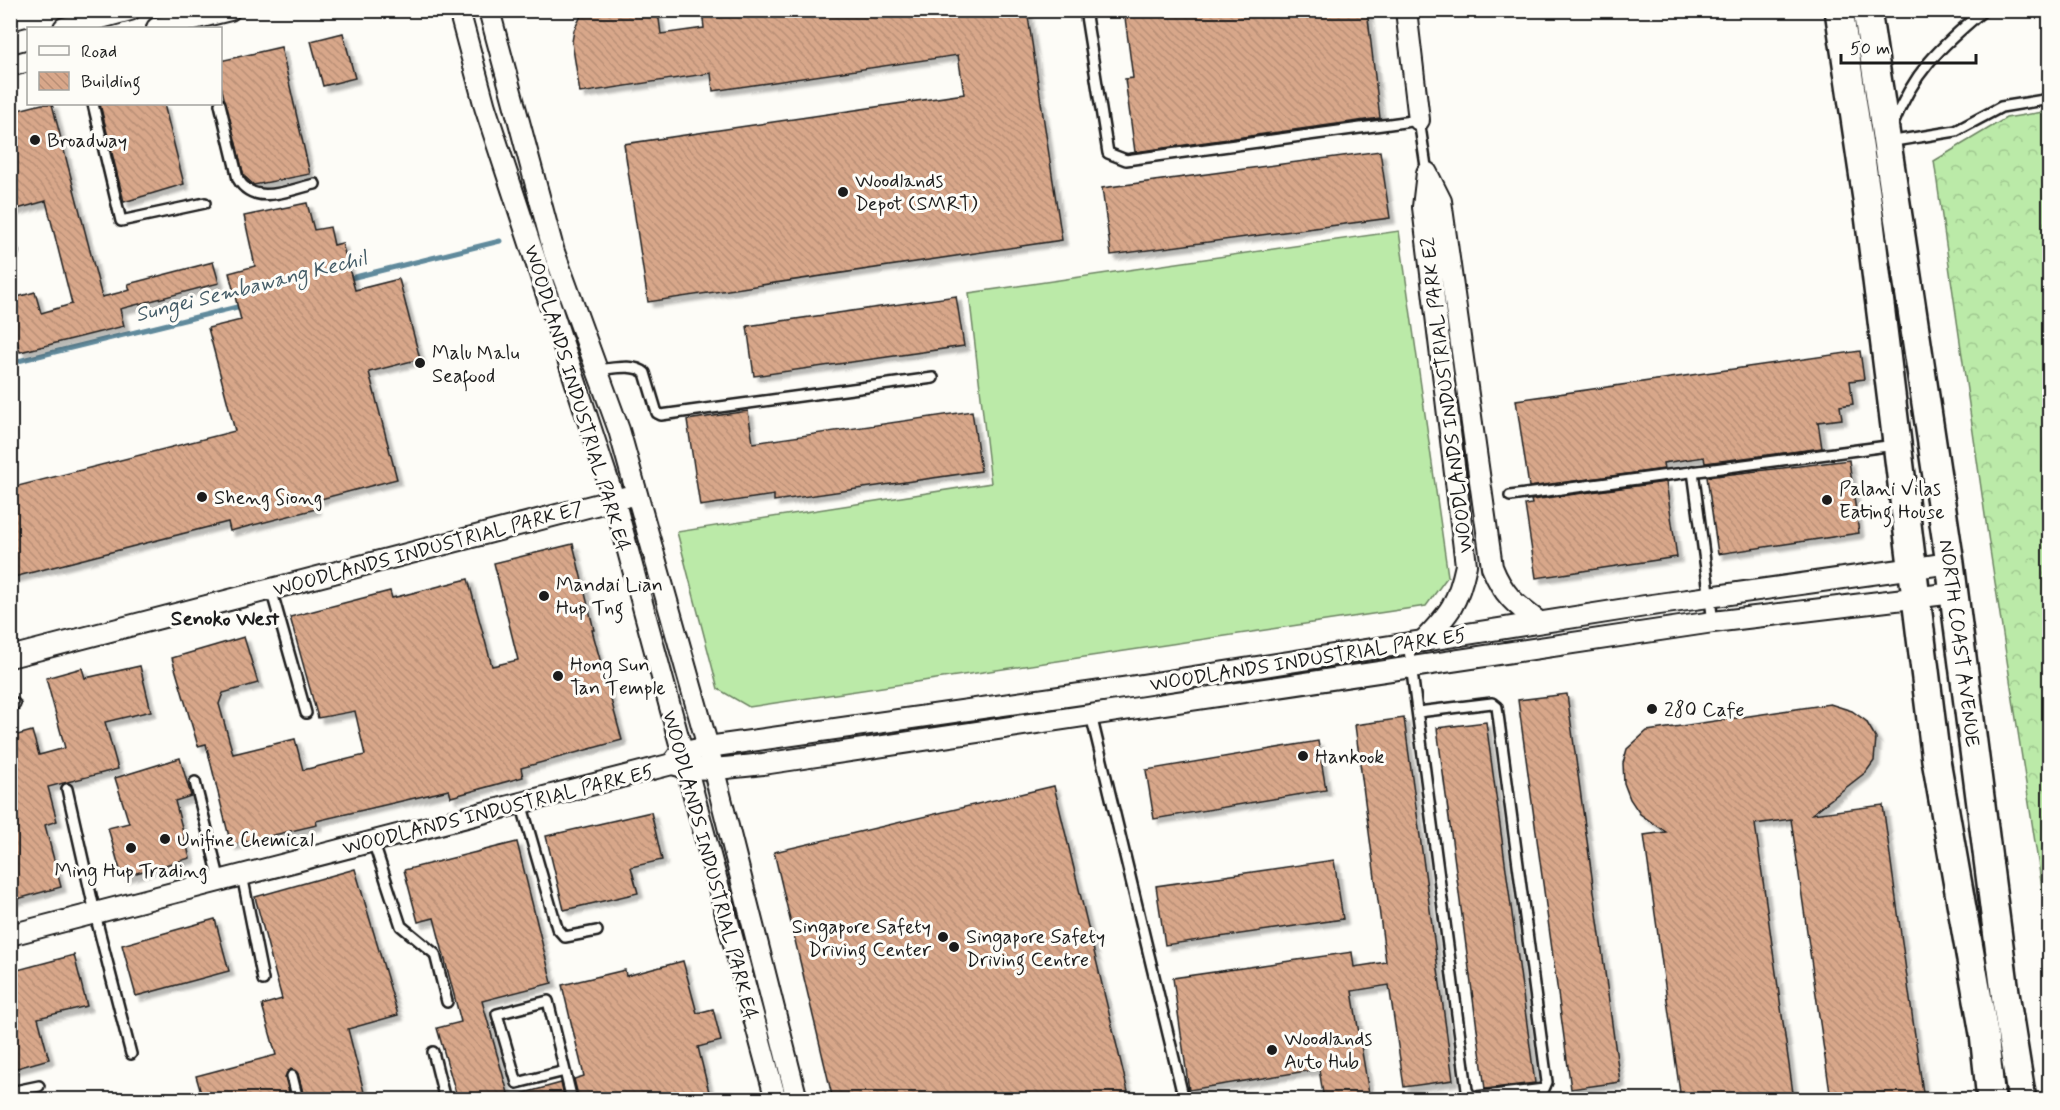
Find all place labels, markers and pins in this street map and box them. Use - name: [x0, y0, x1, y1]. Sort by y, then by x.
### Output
- place label: Broadway: [47, 128, 127, 155]
- marker: Broadway: [28, 133, 42, 147]
- place label: Woodlands Depot (SMRT): [855, 168, 978, 218]
- marker: Woodlands Depot (SMRT): [836, 185, 850, 199]
- place label: Malu Malu Seafood: [432, 340, 520, 392]
- marker: Malu Malu Seafood: [413, 356, 427, 370]
- place label: Palani Vilas Eating House: [1839, 476, 1945, 528]
- place label: Sheng Siong: [214, 485, 322, 512]
- marker: Sheng Siong: [195, 490, 209, 504]
- marker: Palani Vilas Eating House: [1820, 493, 1834, 507]
- place label: Mandai Lian Hup Tng: [556, 572, 663, 624]
- marker: Mandai Lian Hup Tng: [537, 589, 551, 603]
- place label: Hong Sun Tan Temple: [570, 652, 666, 702]
- marker: Hong Sun Tan Temple: [551, 669, 565, 683]
- place label: 280 Cafe: [1664, 697, 1745, 724]
- marker: 280 Cafe: [1645, 702, 1659, 716]
- place label: Hankook: [1315, 744, 1384, 771]
- marker: Hankook: [1296, 749, 1310, 763]
- place label: Unifine Chemical: [177, 827, 314, 854]
- marker: Unifine Chemical: [158, 832, 172, 846]
- marker: Ming Hup Trading: [124, 841, 138, 855]
- place label: Ming Hup Trading: [54, 858, 208, 886]
- place label: Singapore Safety Driving Center: [792, 914, 932, 966]
- place label: Singapore Safety Driving Centre: [966, 924, 1105, 976]
- marker: Singapore Safety Driving Center: [936, 930, 950, 944]
- marker: Singapore Safety Driving Centre: [947, 940, 961, 954]
- place label: Woodlands Auto Hub: [1284, 1026, 1372, 1076]
- marker: Woodlands Auto Hub: [1265, 1043, 1279, 1057]

